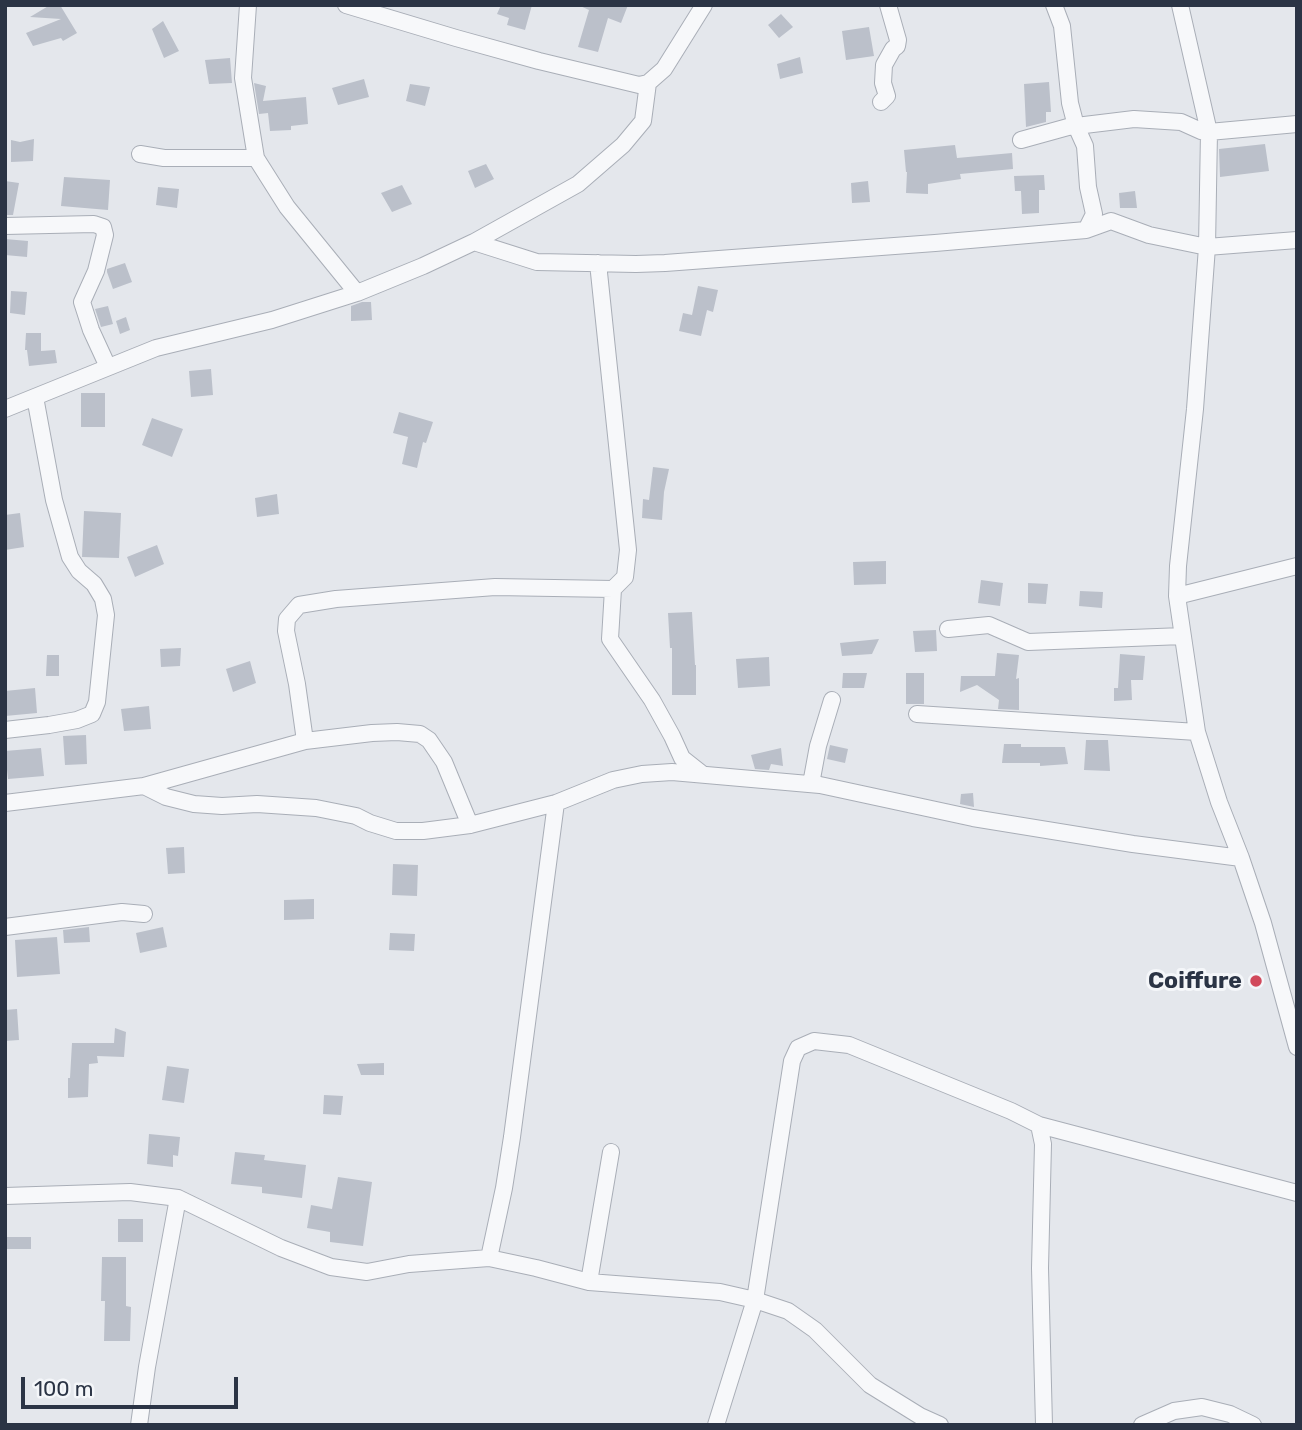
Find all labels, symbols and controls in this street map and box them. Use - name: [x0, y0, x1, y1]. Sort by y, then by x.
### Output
- place label: Coiffure: [1148, 967, 1242, 995]
- marker: Coiffure: [1248, 973, 1264, 989]
- scale bar: [24, 1364, 242, 1408]
- text: 100 m: [34, 1376, 93, 1401]

